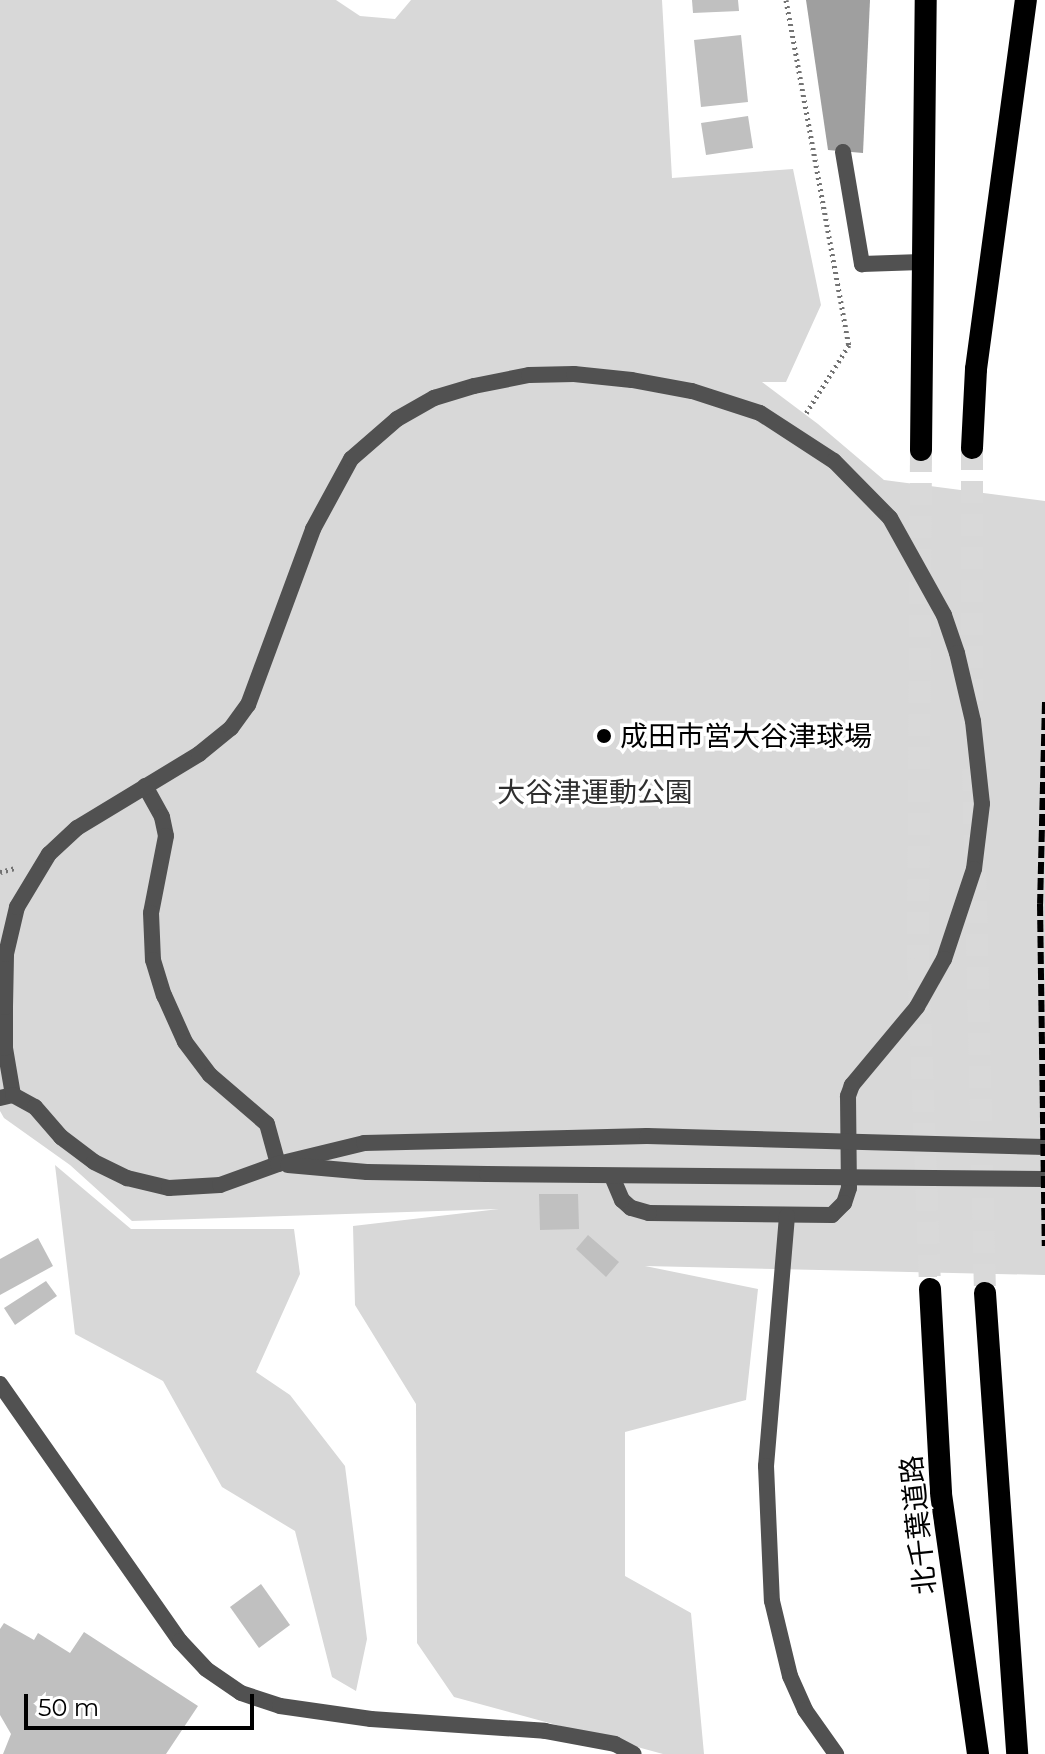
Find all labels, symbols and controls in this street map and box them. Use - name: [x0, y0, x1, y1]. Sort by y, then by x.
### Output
- place label: 成田市営大谷津球場: [620, 719, 872, 753]
- marker: 成田市営大谷津球場: [595, 727, 613, 745]
- park label: 大谷津運動公園: [497, 775, 693, 809]
- street label: 北千葉道路: [894, 1454, 942, 1596]
- scale bar: [28, 1678, 258, 1728]
- text: 50 m: [38, 1693, 99, 1722]

